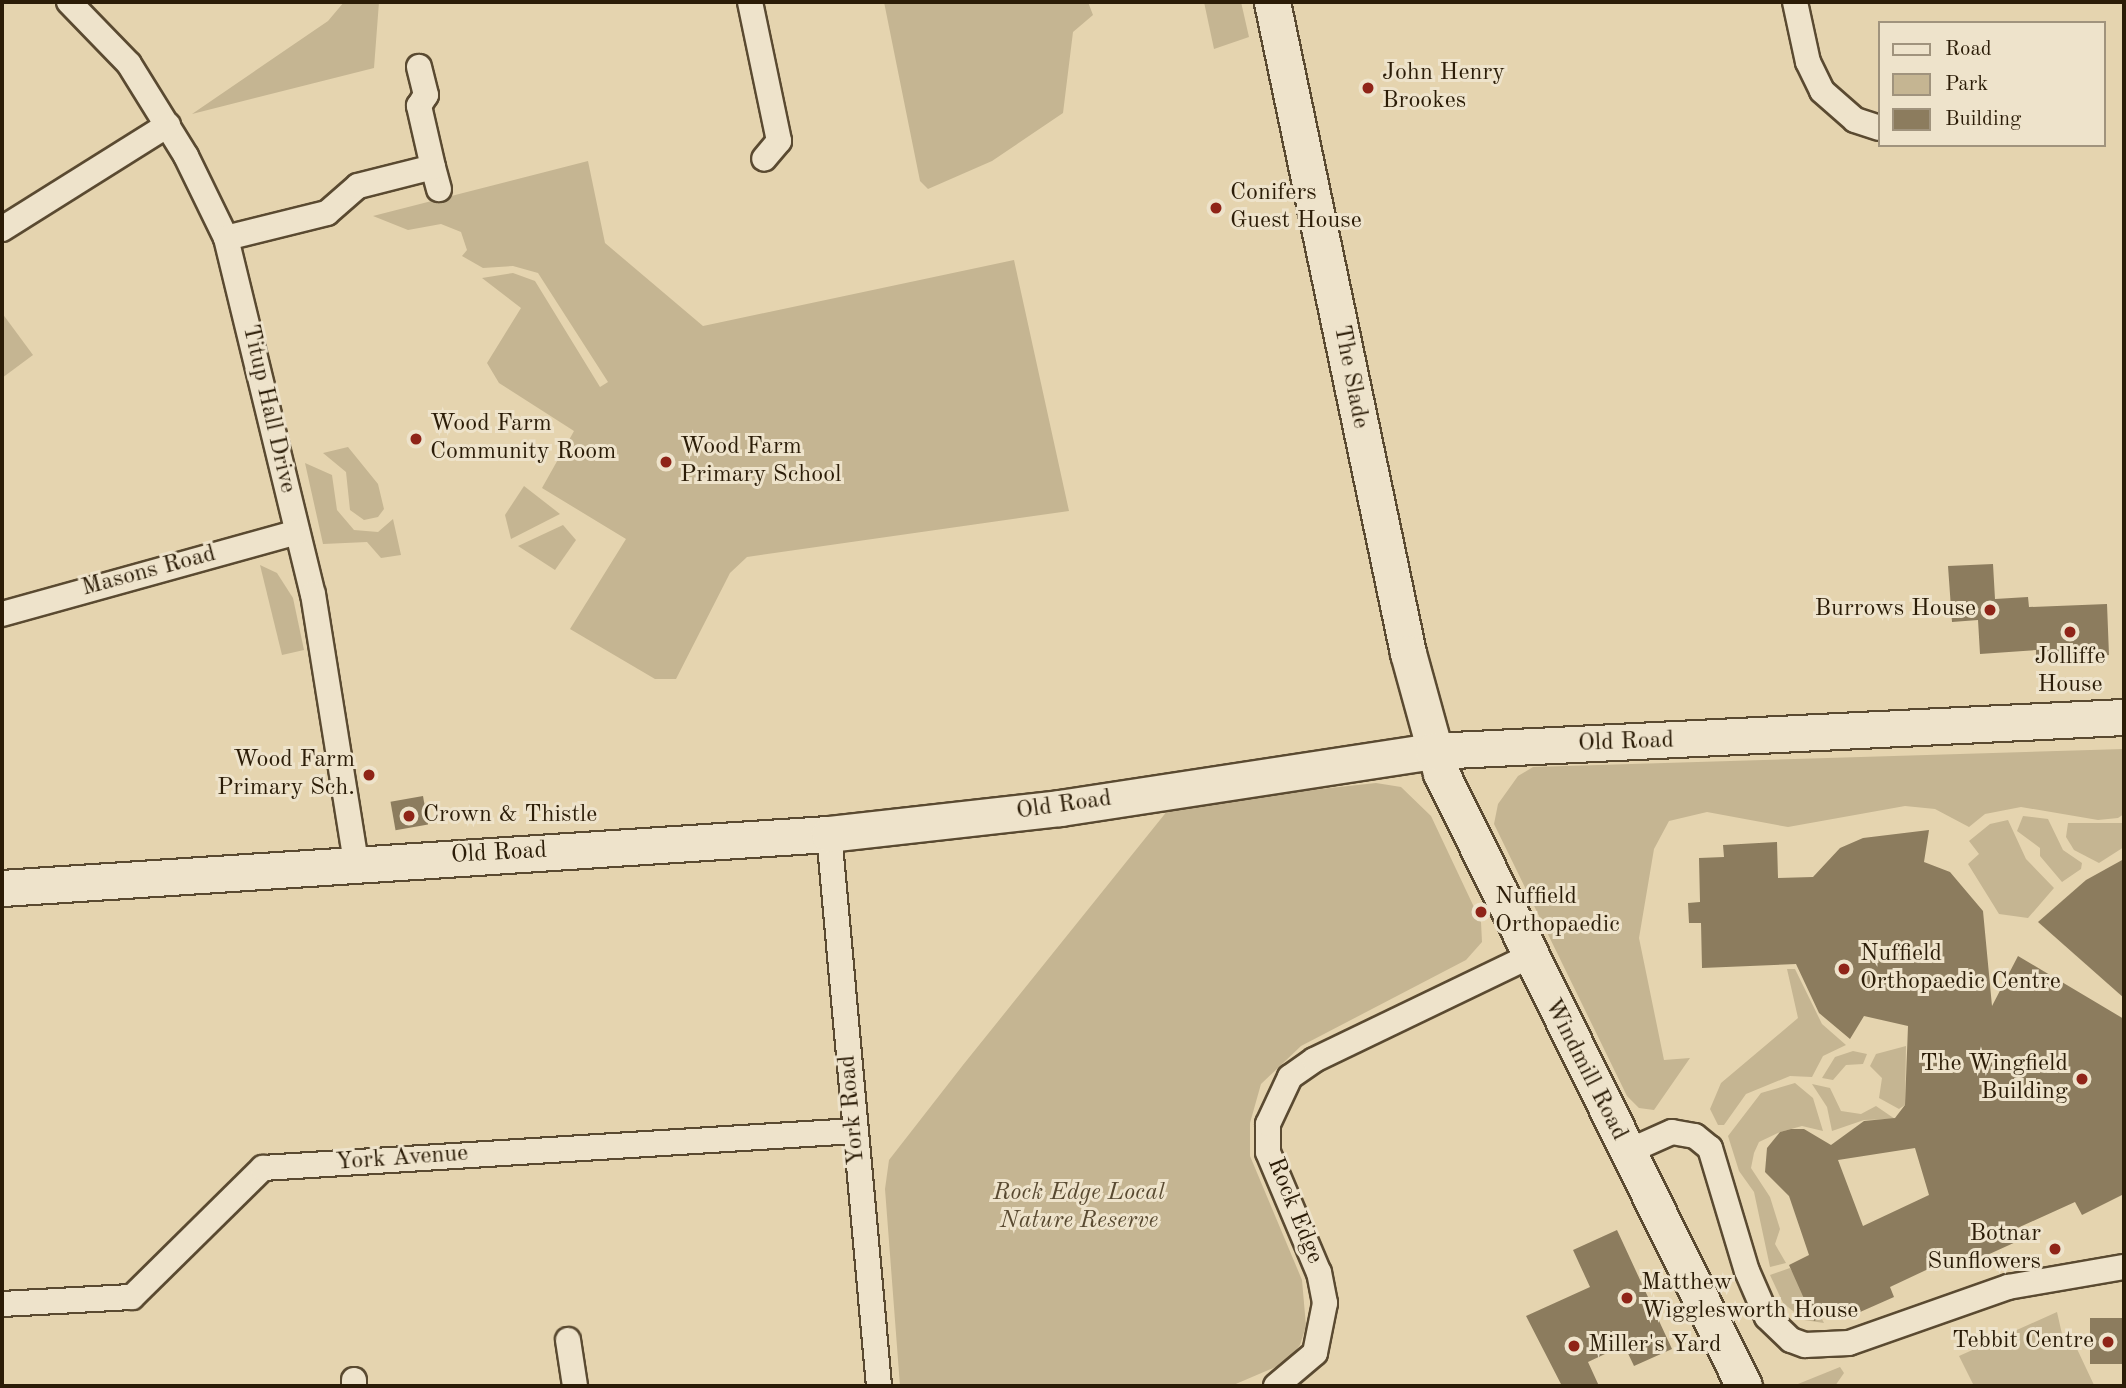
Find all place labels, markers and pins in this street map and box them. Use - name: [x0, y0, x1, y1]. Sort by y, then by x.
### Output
- place label: John Henry Brookes: [1382, 60, 1505, 116]
- marker: John Henry Brookes: [1360, 80, 1376, 96]
- place label: Conifers Guest House: [1230, 180, 1362, 236]
- marker: Conifers Guest House: [1208, 200, 1224, 216]
- place label: Wood Farm Community Room: [430, 411, 616, 467]
- marker: Wood Farm Community Room: [408, 431, 424, 447]
- place label: Wood Farm Primary School: [680, 434, 842, 490]
- marker: Wood Farm Primary School: [658, 454, 674, 470]
- place label: Burrows House: [1815, 596, 1976, 624]
- marker: Burrows House: [1982, 602, 1998, 618]
- marker: Jolliffe House: [2062, 624, 2078, 640]
- place label: Jolliffe House: [2034, 644, 2106, 700]
- place label: Wood Farm Primary Sch.: [217, 747, 355, 803]
- marker: Wood Farm Primary Sch.: [361, 767, 377, 783]
- place label: Crown & Thistle: [423, 802, 597, 830]
- marker: Crown & Thistle: [401, 808, 417, 824]
- place label: Nuffield Orthopaedic: [1495, 884, 1620, 940]
- marker: Nuffield Orthopaedic: [1473, 904, 1489, 920]
- place label: Nuffield Orthopaedic Centre: [1860, 941, 2061, 997]
- marker: Nuffield Orthopaedic Centre: [1834, 959, 1854, 979]
- place label: The Wingfield Building: [1920, 1051, 2068, 1107]
- marker: The Wingfield Building: [2074, 1071, 2090, 1087]
- place label: Botnar Sunflowers: [1927, 1221, 2041, 1277]
- marker: Botnar Sunflowers: [2047, 1241, 2063, 1257]
- place label: Matthew Wigglesworth House: [1641, 1270, 1858, 1326]
- marker: Matthew Wigglesworth House: [1619, 1290, 1635, 1306]
- place label: Tebbit Centre: [1952, 1328, 2094, 1356]
- place label: Miller's Yard: [1588, 1332, 1721, 1360]
- marker: Tebbit Centre: [2100, 1334, 2116, 1350]
- marker: Miller's Yard: [1566, 1338, 1582, 1354]

